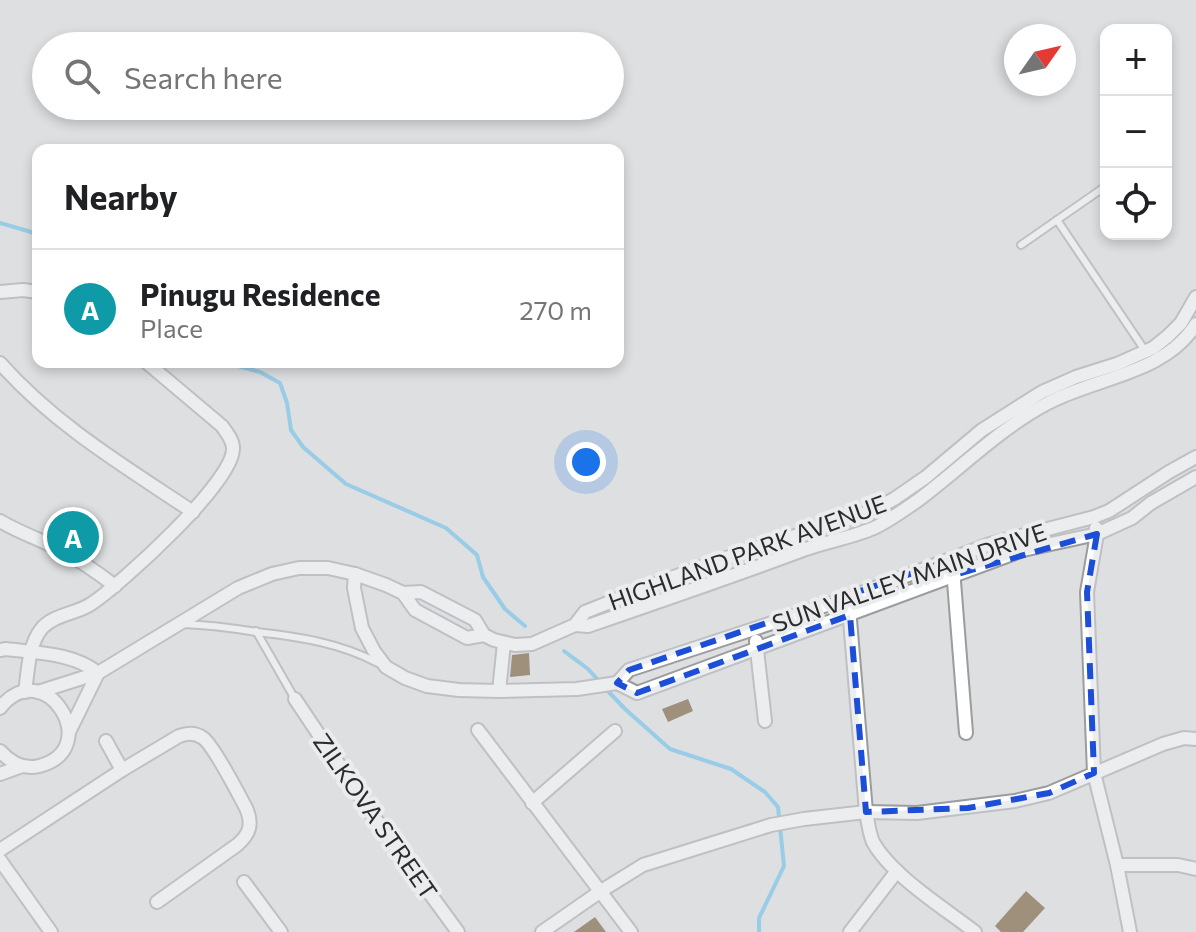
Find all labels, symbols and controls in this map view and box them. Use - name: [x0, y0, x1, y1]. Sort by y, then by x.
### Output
- north arrow: [1004, 24, 1076, 96]
- map controls: [1100, 24, 1172, 240]
- button: +: [1100, 24, 1172, 96]
- search box: [32, 32, 624, 120]
- icon: search: [60, 54, 104, 98]
- text: Search here: [124, 58, 283, 95]
- button: −: [1100, 96, 1172, 168]
- button: locate: [1100, 168, 1172, 240]
- text: Nearby: [64, 175, 178, 217]
- text: Pinugu Residence: [140, 275, 380, 312]
- text: A: [81, 294, 99, 325]
- text: 270 m: [519, 294, 592, 325]
- text: Place: [140, 312, 203, 343]
- your location: [566, 442, 606, 482]
- street label: HIGHLAND PARK AVENUE: [604, 488, 890, 616]
- pin: A: [47, 507, 99, 567]
- street label: SUN VALLEY MAIN DRIVE: [768, 516, 1050, 638]
- street label: ZILKOVA STREET: [308, 727, 444, 905]

